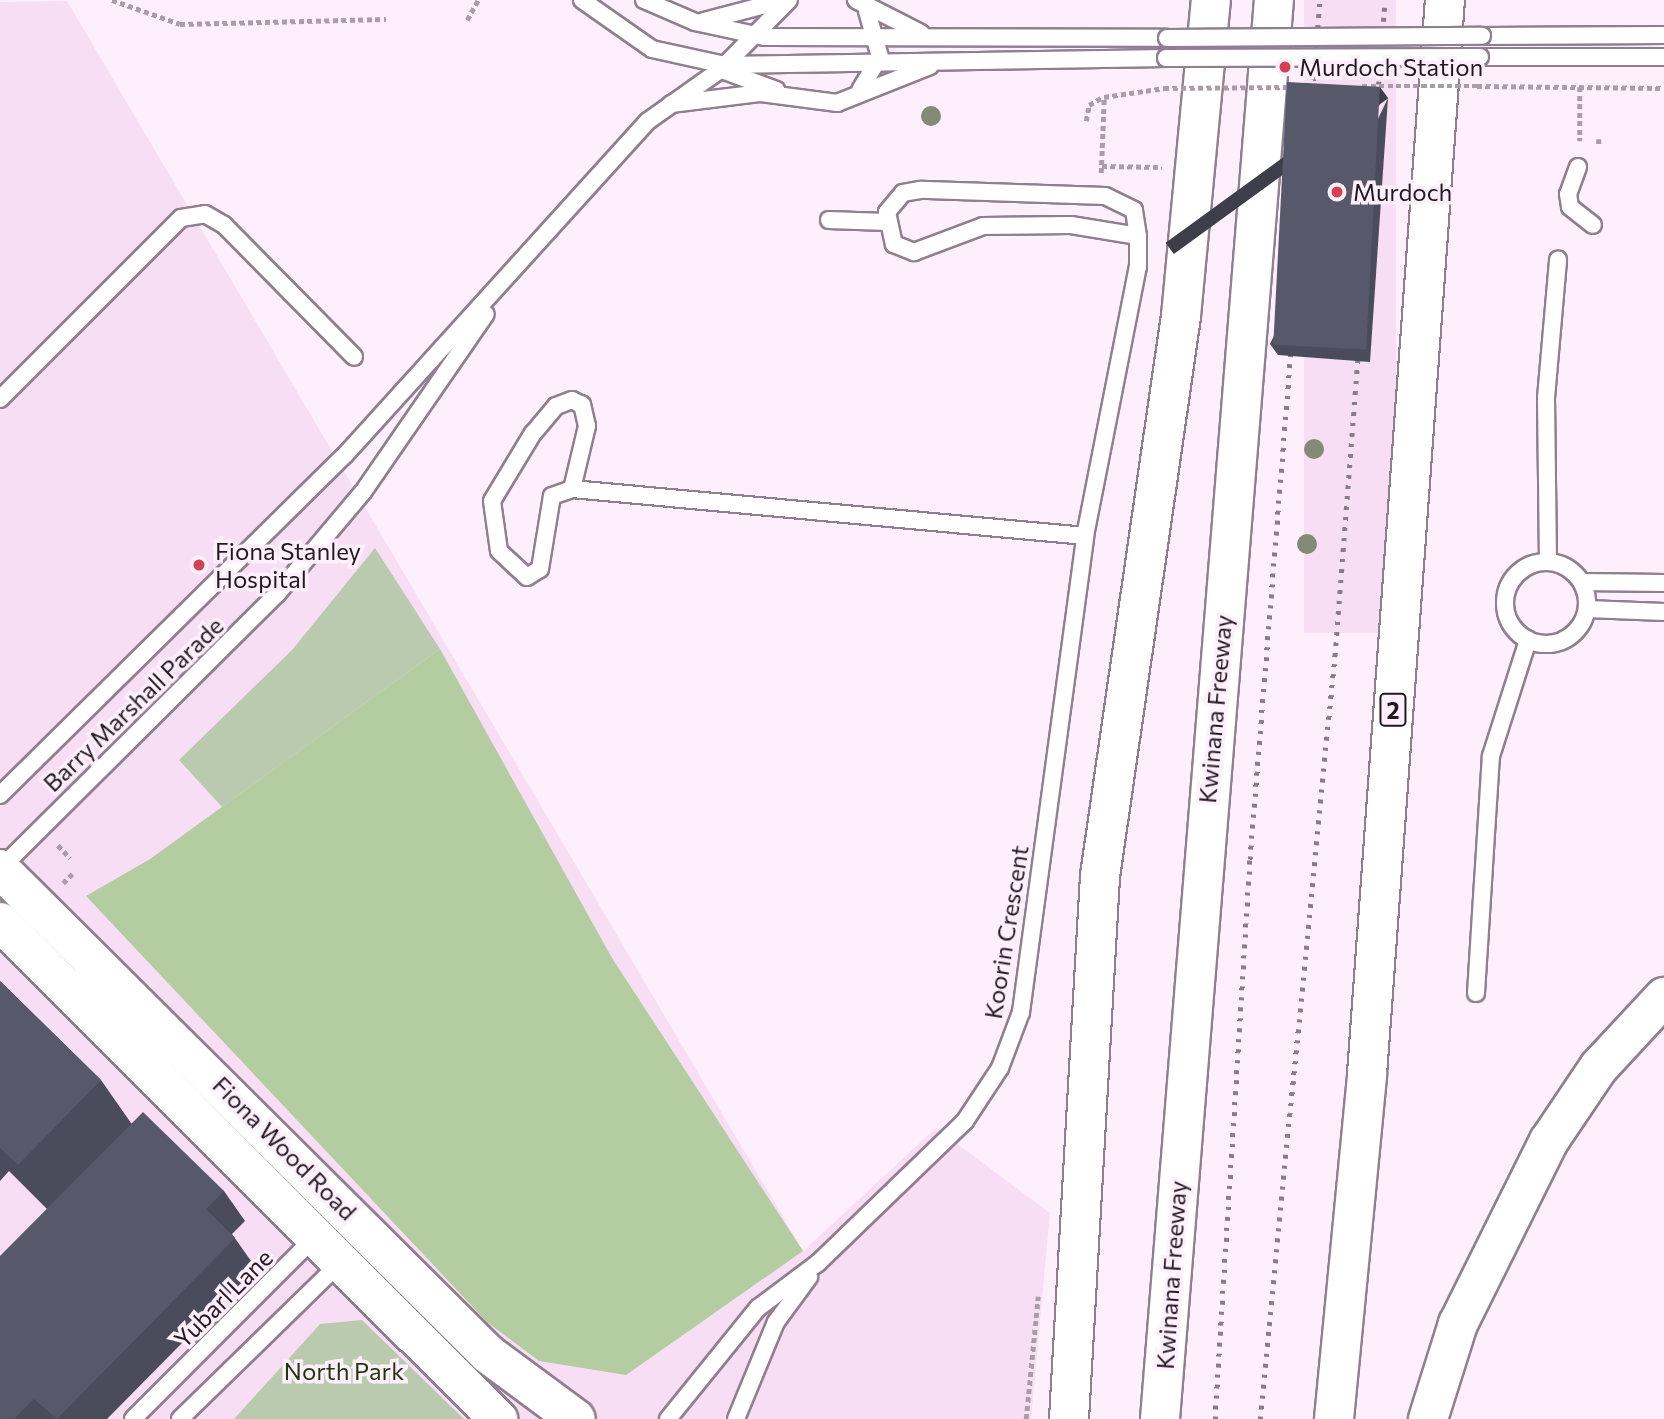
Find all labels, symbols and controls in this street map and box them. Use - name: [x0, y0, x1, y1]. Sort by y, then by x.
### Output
- place label: Murdoch Station: [1299, 53, 1483, 81]
- marker: Murdoch Station: [1277, 59, 1293, 75]
- place label: Murdoch: [1353, 178, 1452, 206]
- marker: Murdoch: [1327, 182, 1347, 202]
- place label: Fiona Stanley Hospital: [215, 537, 361, 593]
- marker: Fiona Stanley Hospital: [189, 555, 209, 575]
- street label: Barry Marshall Parade: [37, 611, 229, 797]
- street label: Kwinana Freeway: [1192, 614, 1238, 804]
- road number: 2: [1379, 690, 1407, 730]
- street label: Koorin Crescent: [978, 843, 1034, 1021]
- street label: Fiona Wood Road: [207, 1070, 363, 1226]
- street label: Kwinana Freeway: [1150, 1180, 1192, 1370]
- street label: Yubarl Lane: [168, 1243, 278, 1353]
- park label: North Park: [284, 1357, 404, 1385]

